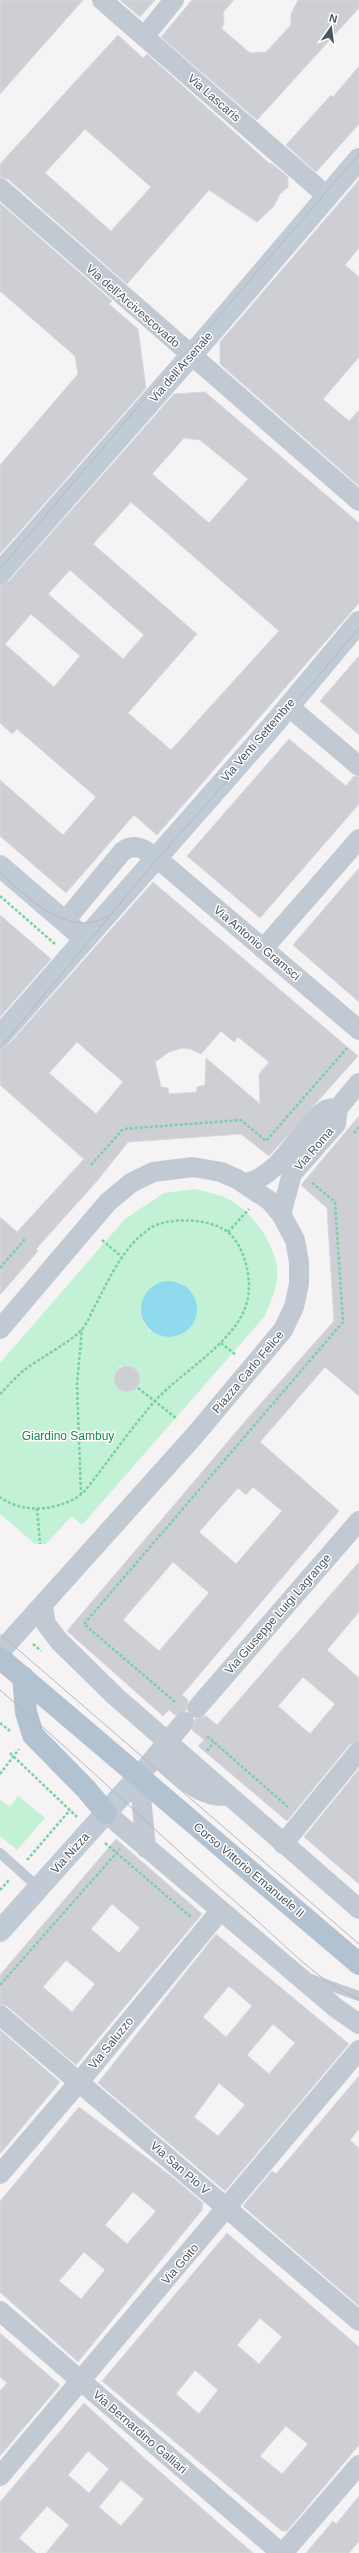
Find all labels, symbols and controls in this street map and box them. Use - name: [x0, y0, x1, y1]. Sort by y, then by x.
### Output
- north arrow: [311, 8, 351, 48]
- text: N: [328, 12, 339, 25]
- street label: Via Lascaris: [185, 71, 243, 125]
- street label: Via dell'Arcivescovado: [83, 262, 183, 351]
- street label: Via dell'Arsenale: [147, 329, 216, 405]
- street label: Via Venti Settembre: [218, 695, 298, 785]
- street label: Via Antonio Gramsci: [211, 903, 303, 983]
- street label: Via Roma: [292, 1124, 337, 1173]
- street label: Piazza Carlo Felice: [209, 1328, 287, 1416]
- park label: Giardino Sambuy: [22, 1429, 114, 1443]
- street label: Via Giuseppe Luigi Lagrange: [222, 1551, 334, 1677]
- street label: Corso Vittorio Emanuele II: [191, 1820, 307, 1920]
- street label: Via Nizza: [48, 1829, 92, 1876]
- street label: Via Saluzzo: [86, 2014, 137, 2072]
- street label: Via San Pio V: [148, 2138, 212, 2198]
- street label: Via Goito: [159, 2241, 202, 2287]
- street label: Via Bernardino Galliari: [90, 2387, 190, 2477]

